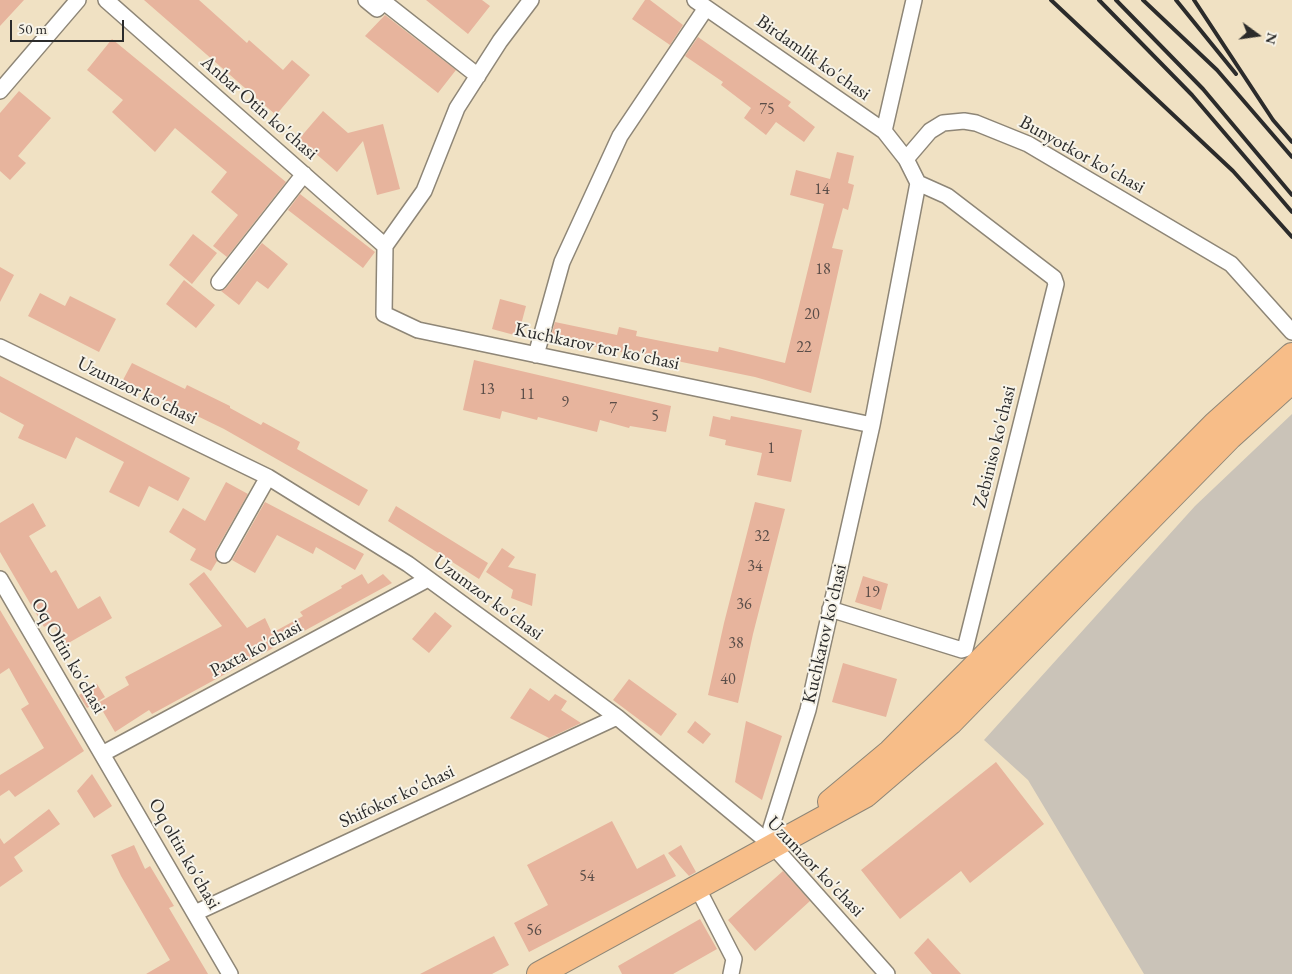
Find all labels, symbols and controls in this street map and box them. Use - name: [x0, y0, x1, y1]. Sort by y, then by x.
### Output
- scale bar: [12, 10, 126, 42]
- street label: Birdamlik ko'chasi: [752, 10, 874, 106]
- north arrow: [1232, 10, 1282, 60]
- text: 50 m: [18, 19, 47, 38]
- text: N: [1261, 31, 1282, 46]
- street label: Anbar Otin ko'chasi: [196, 51, 322, 165]
- house number: 75: [759, 100, 775, 120]
- street label: Bunyotkor ko'chasi: [1015, 111, 1149, 199]
- house number: 14: [814, 180, 830, 200]
- house number: 18: [815, 260, 831, 280]
- house number: 20: [804, 305, 820, 325]
- street label: Kuchkarov tor ko'chasi: [512, 318, 682, 376]
- house number: 22: [796, 338, 812, 358]
- street label: Uzumzor ko'chasi: [73, 352, 201, 430]
- house number: 13: [479, 380, 495, 400]
- street label: Zebiniso ko'chasi: [969, 383, 1021, 511]
- house number: 11: [519, 385, 535, 405]
- house number: 9: [561, 393, 569, 413]
- house number: 7: [609, 399, 617, 419]
- house number: 5: [651, 407, 659, 427]
- house number: 1: [767, 439, 775, 459]
- house number: 32: [754, 527, 770, 547]
- street label: Uzumzor ko'chasi: [428, 550, 548, 646]
- house number: 34: [747, 557, 763, 577]
- street label: Kuchkarov ko'chasi: [798, 562, 852, 706]
- house number: 19: [864, 583, 880, 603]
- street label: Oq Oltin ko'chasi: [26, 594, 110, 718]
- house number: 36: [736, 595, 752, 615]
- street label: Paxta ko'chasi: [206, 615, 306, 683]
- house number: 38: [728, 634, 744, 654]
- house number: 40: [720, 670, 736, 690]
- street label: Shifokor ko'chasi: [336, 760, 458, 834]
- street label: Oq oltin ko'chasi: [143, 794, 225, 914]
- street label: Uzumzor ko'chasi: [761, 812, 869, 922]
- house number: 54: [579, 867, 595, 887]
- house number: 56: [526, 921, 542, 941]

